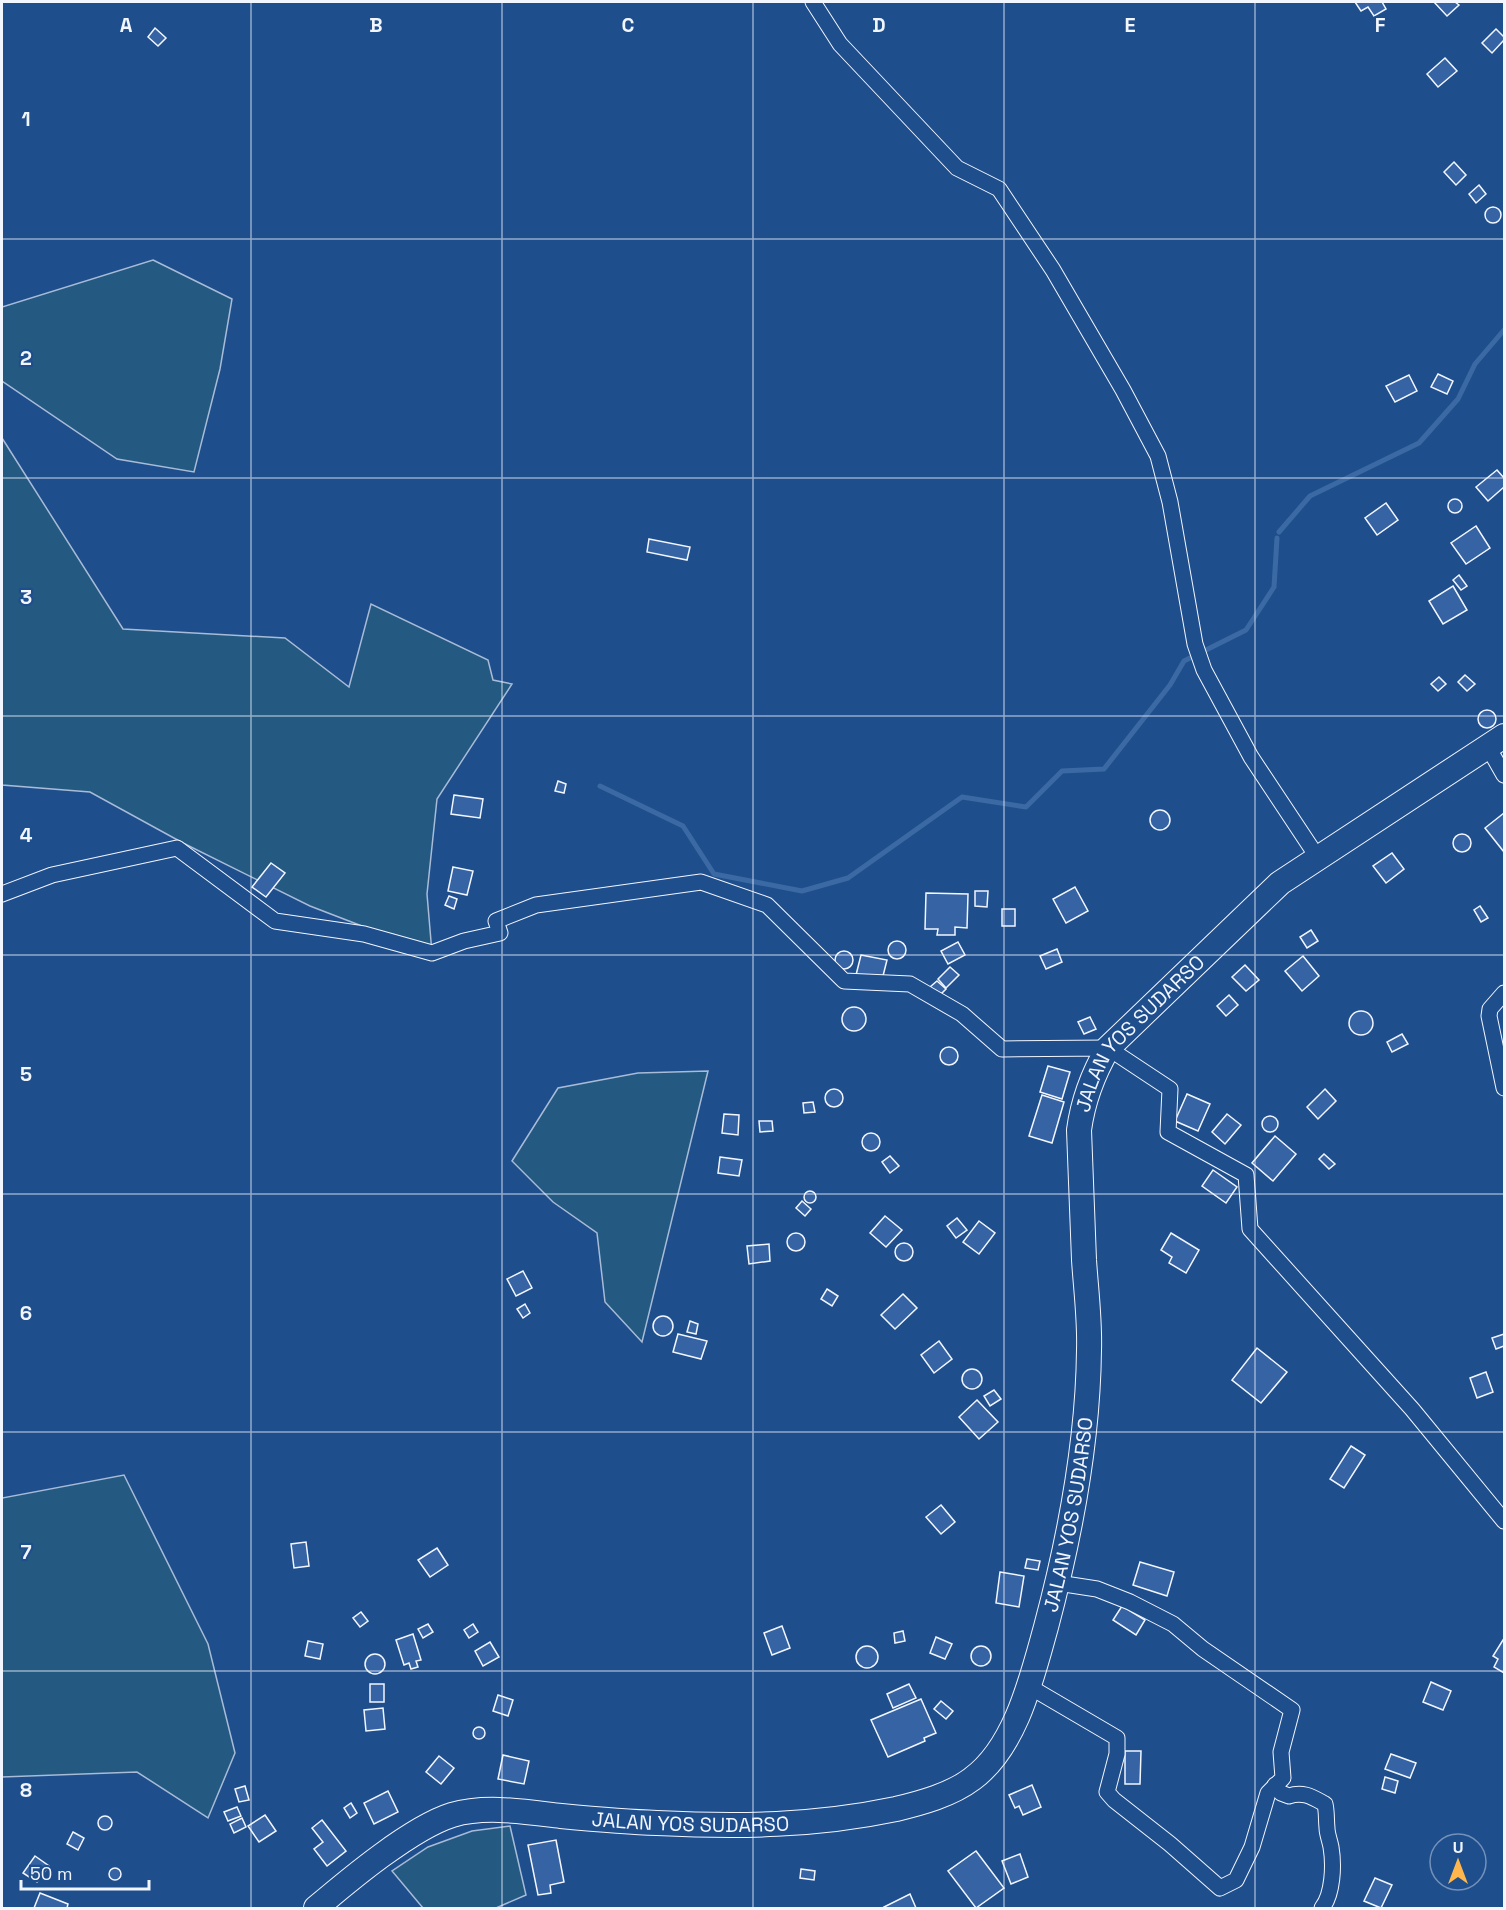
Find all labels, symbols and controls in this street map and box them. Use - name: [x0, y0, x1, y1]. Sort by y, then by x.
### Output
- text: A: [120, 12, 133, 38]
- text: B: [369, 12, 383, 38]
- text: C: [622, 12, 635, 38]
- text: D: [872, 12, 886, 38]
- text: E: [1124, 12, 1136, 38]
- text: F: [1375, 12, 1386, 38]
- text: 1: [21, 106, 31, 132]
- text: 2: [20, 345, 32, 371]
- text: 3: [20, 584, 32, 610]
- text: 4: [20, 822, 33, 848]
- street label: JALAN YOS SUDARSO: [1070, 949, 1210, 1115]
- text: 5: [20, 1061, 32, 1087]
- text: 6: [20, 1300, 32, 1326]
- street label: JALAN YOS SUDARSO: [1037, 1416, 1098, 1615]
- text: 7: [20, 1539, 32, 1565]
- text: 8: [20, 1777, 32, 1803]
- street label: JALAN YOS SUDARSO: [591, 1806, 790, 1838]
- north arrow: [1428, 1832, 1488, 1892]
- text: U: [1453, 1837, 1463, 1858]
- scale bar: [21, 1853, 148, 1891]
- text: 50 m: [30, 1862, 72, 1885]

